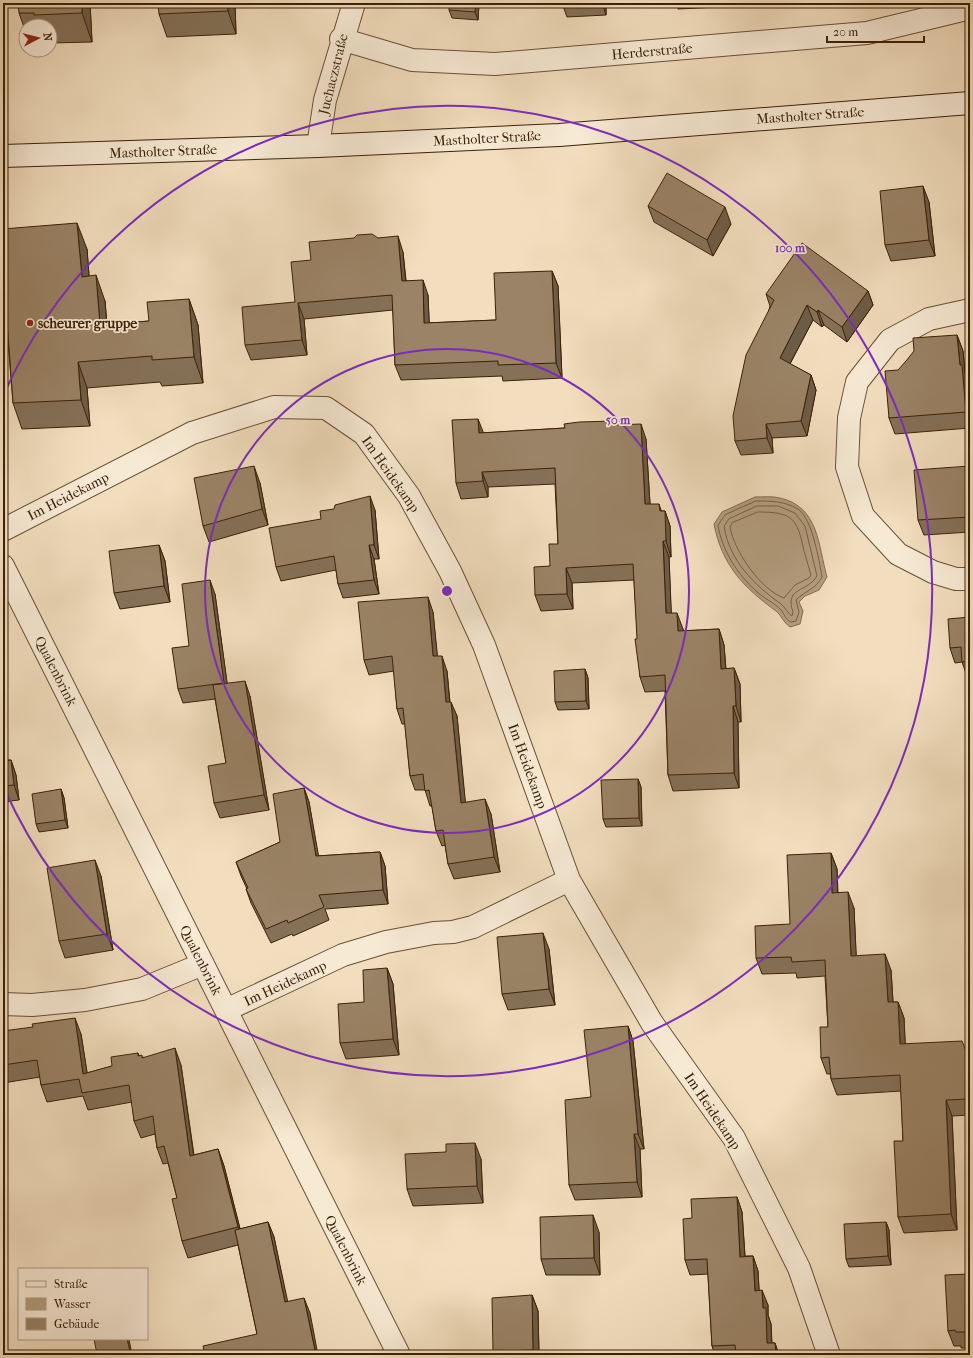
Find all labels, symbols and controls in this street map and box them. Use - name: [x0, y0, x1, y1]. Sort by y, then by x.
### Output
- north arrow: [18, 18, 58, 58]
- scale bar: [827, 18, 924, 44]
- text: 20 m: [833, 25, 858, 39]
- text: N: [40, 32, 54, 42]
- street label: Juchaczstraße: [315, 32, 352, 117]
- street label: Herderstraße: [611, 39, 693, 64]
- street label: Mastholter Straße: [755, 103, 865, 128]
- street label: Mastholter Straße: [433, 127, 542, 150]
- street label: Mastholter Straße: [109, 141, 217, 162]
- text: 100 m: [775, 241, 806, 255]
- place label: scheurer gruppe: [38, 315, 137, 332]
- marker: scheurer gruppe: [25, 318, 35, 328]
- text: 50 m: [606, 413, 631, 427]
- street label: Im Heidekamp: [358, 433, 423, 516]
- street label: Im Heidekamp: [25, 468, 112, 524]
- centre of rings: [440, 584, 454, 598]
- street label: Qualenbrink: [31, 633, 81, 710]
- street label: Im Heidekamp: [504, 721, 551, 811]
- street label: Qualenbrink: [176, 922, 226, 999]
- street label: Im Heidekamp: [241, 957, 330, 1010]
- street label: Im Heidekamp: [681, 1069, 745, 1153]
- street label: Qualenbrink: [321, 1212, 371, 1289]
- legend: [18, 1268, 148, 1340]
- text: Straße: [54, 1277, 88, 1291]
- text: Wasser: [53, 1297, 91, 1311]
- text: Gebäude: [54, 1317, 99, 1331]

